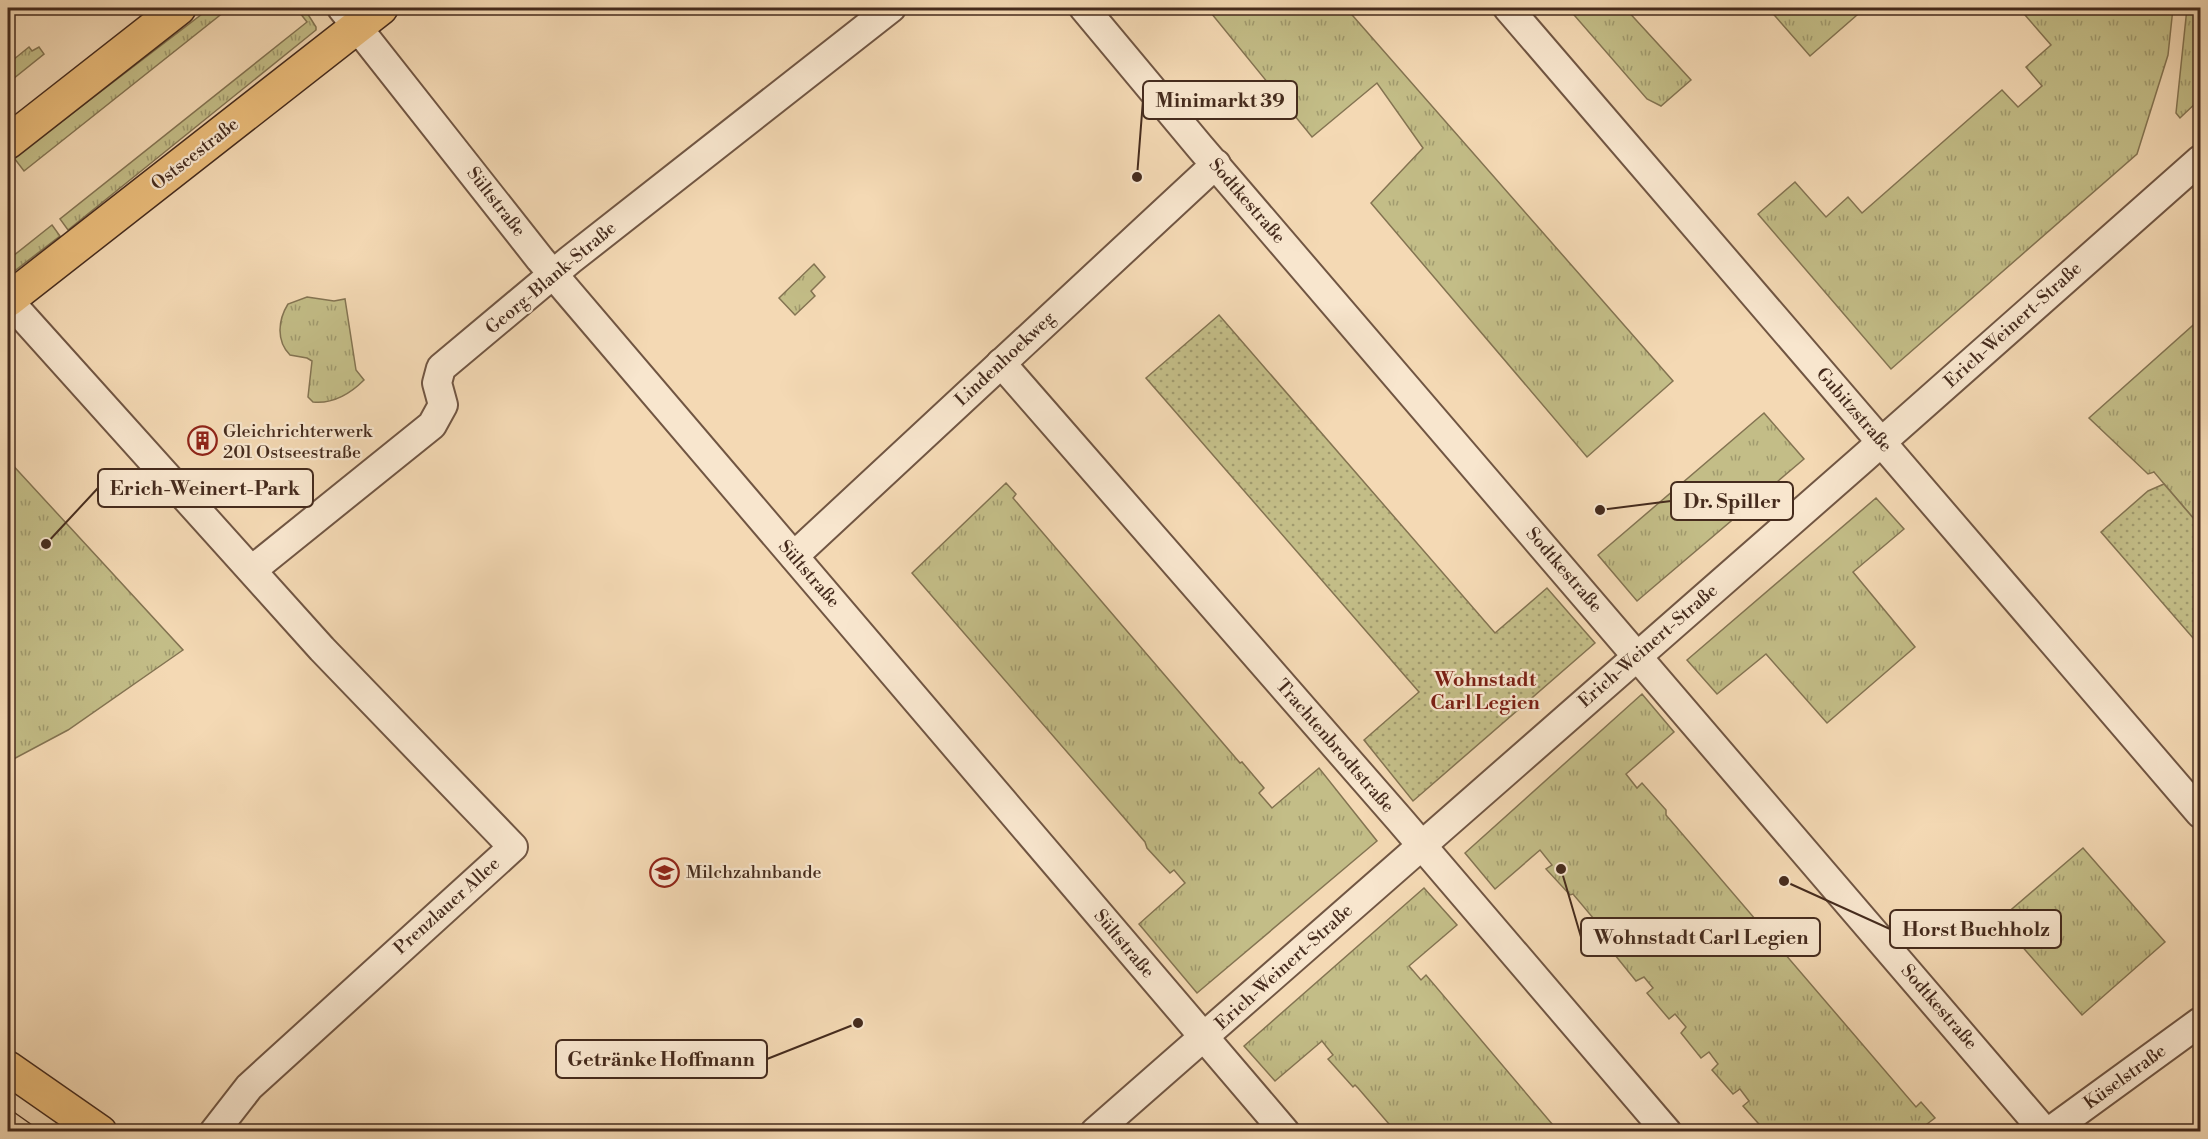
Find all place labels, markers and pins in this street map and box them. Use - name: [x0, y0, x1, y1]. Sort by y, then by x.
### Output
- callout: Minimarkt 39: [1143, 81, 1297, 119]
- place label: Gleichrichterwerk 201 Ostseestraße: [223, 420, 374, 464]
- building icon: Gleichrichterwerk 201 Ostseestraße: [186, 425, 218, 457]
- callout: Erich-Weinert-Park: [98, 469, 313, 507]
- callout: Dr. Spiller: [1671, 482, 1793, 520]
- school or university icon: Milchzahnbande: [649, 856, 681, 888]
- place label: Milchzahnbande: [686, 861, 821, 884]
- callout: Horst Buchholz: [1890, 910, 2061, 948]
- callout: Wohnstadt Carl Legien: [1581, 918, 1820, 956]
- callout: Getränke Hoffmann: [556, 1040, 767, 1078]

